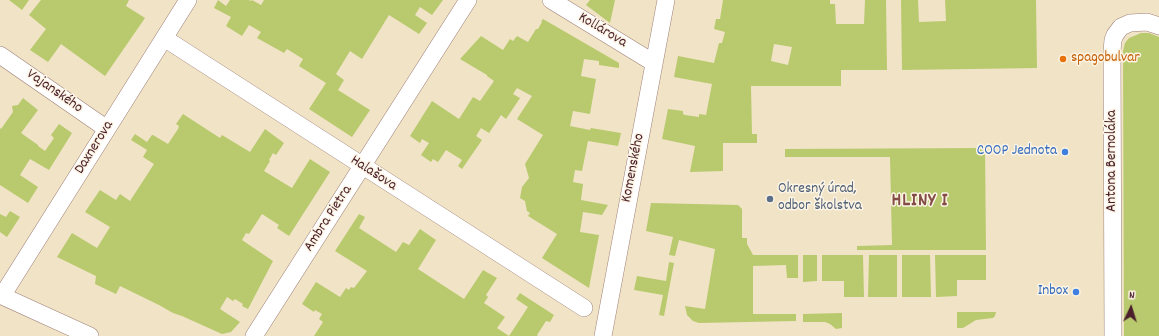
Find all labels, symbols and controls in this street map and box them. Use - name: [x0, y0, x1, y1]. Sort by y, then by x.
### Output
- street label: Kollárova: [574, 9, 630, 53]
- place label: spagobulvar: [1071, 50, 1140, 68]
- marker: spagobulvar: [1058, 54, 1068, 64]
- street label: Vajanského: [22, 66, 86, 118]
- street label: Antona Bernoláka: [1104, 110, 1122, 212]
- street label: Daxnerova: [72, 118, 118, 178]
- street label: Komenského: [618, 132, 650, 204]
- place label: COOP Jednota: [977, 143, 1057, 161]
- marker: COOP Jednota: [1060, 147, 1070, 157]
- street label: Halašova: [346, 152, 400, 196]
- place label: Okresný úrad, odbor školstva: [778, 181, 862, 216]
- street label: Ambra Pietra: [301, 183, 357, 255]
- district label: HLINY I: [892, 191, 948, 213]
- marker: Okresný úrad, odbor školstva: [765, 194, 775, 204]
- place label: Inbox: [1038, 283, 1068, 301]
- marker: Inbox: [1071, 287, 1081, 297]
- north arrow: [1111, 288, 1151, 328]
- text: N: [1129, 288, 1135, 304]

